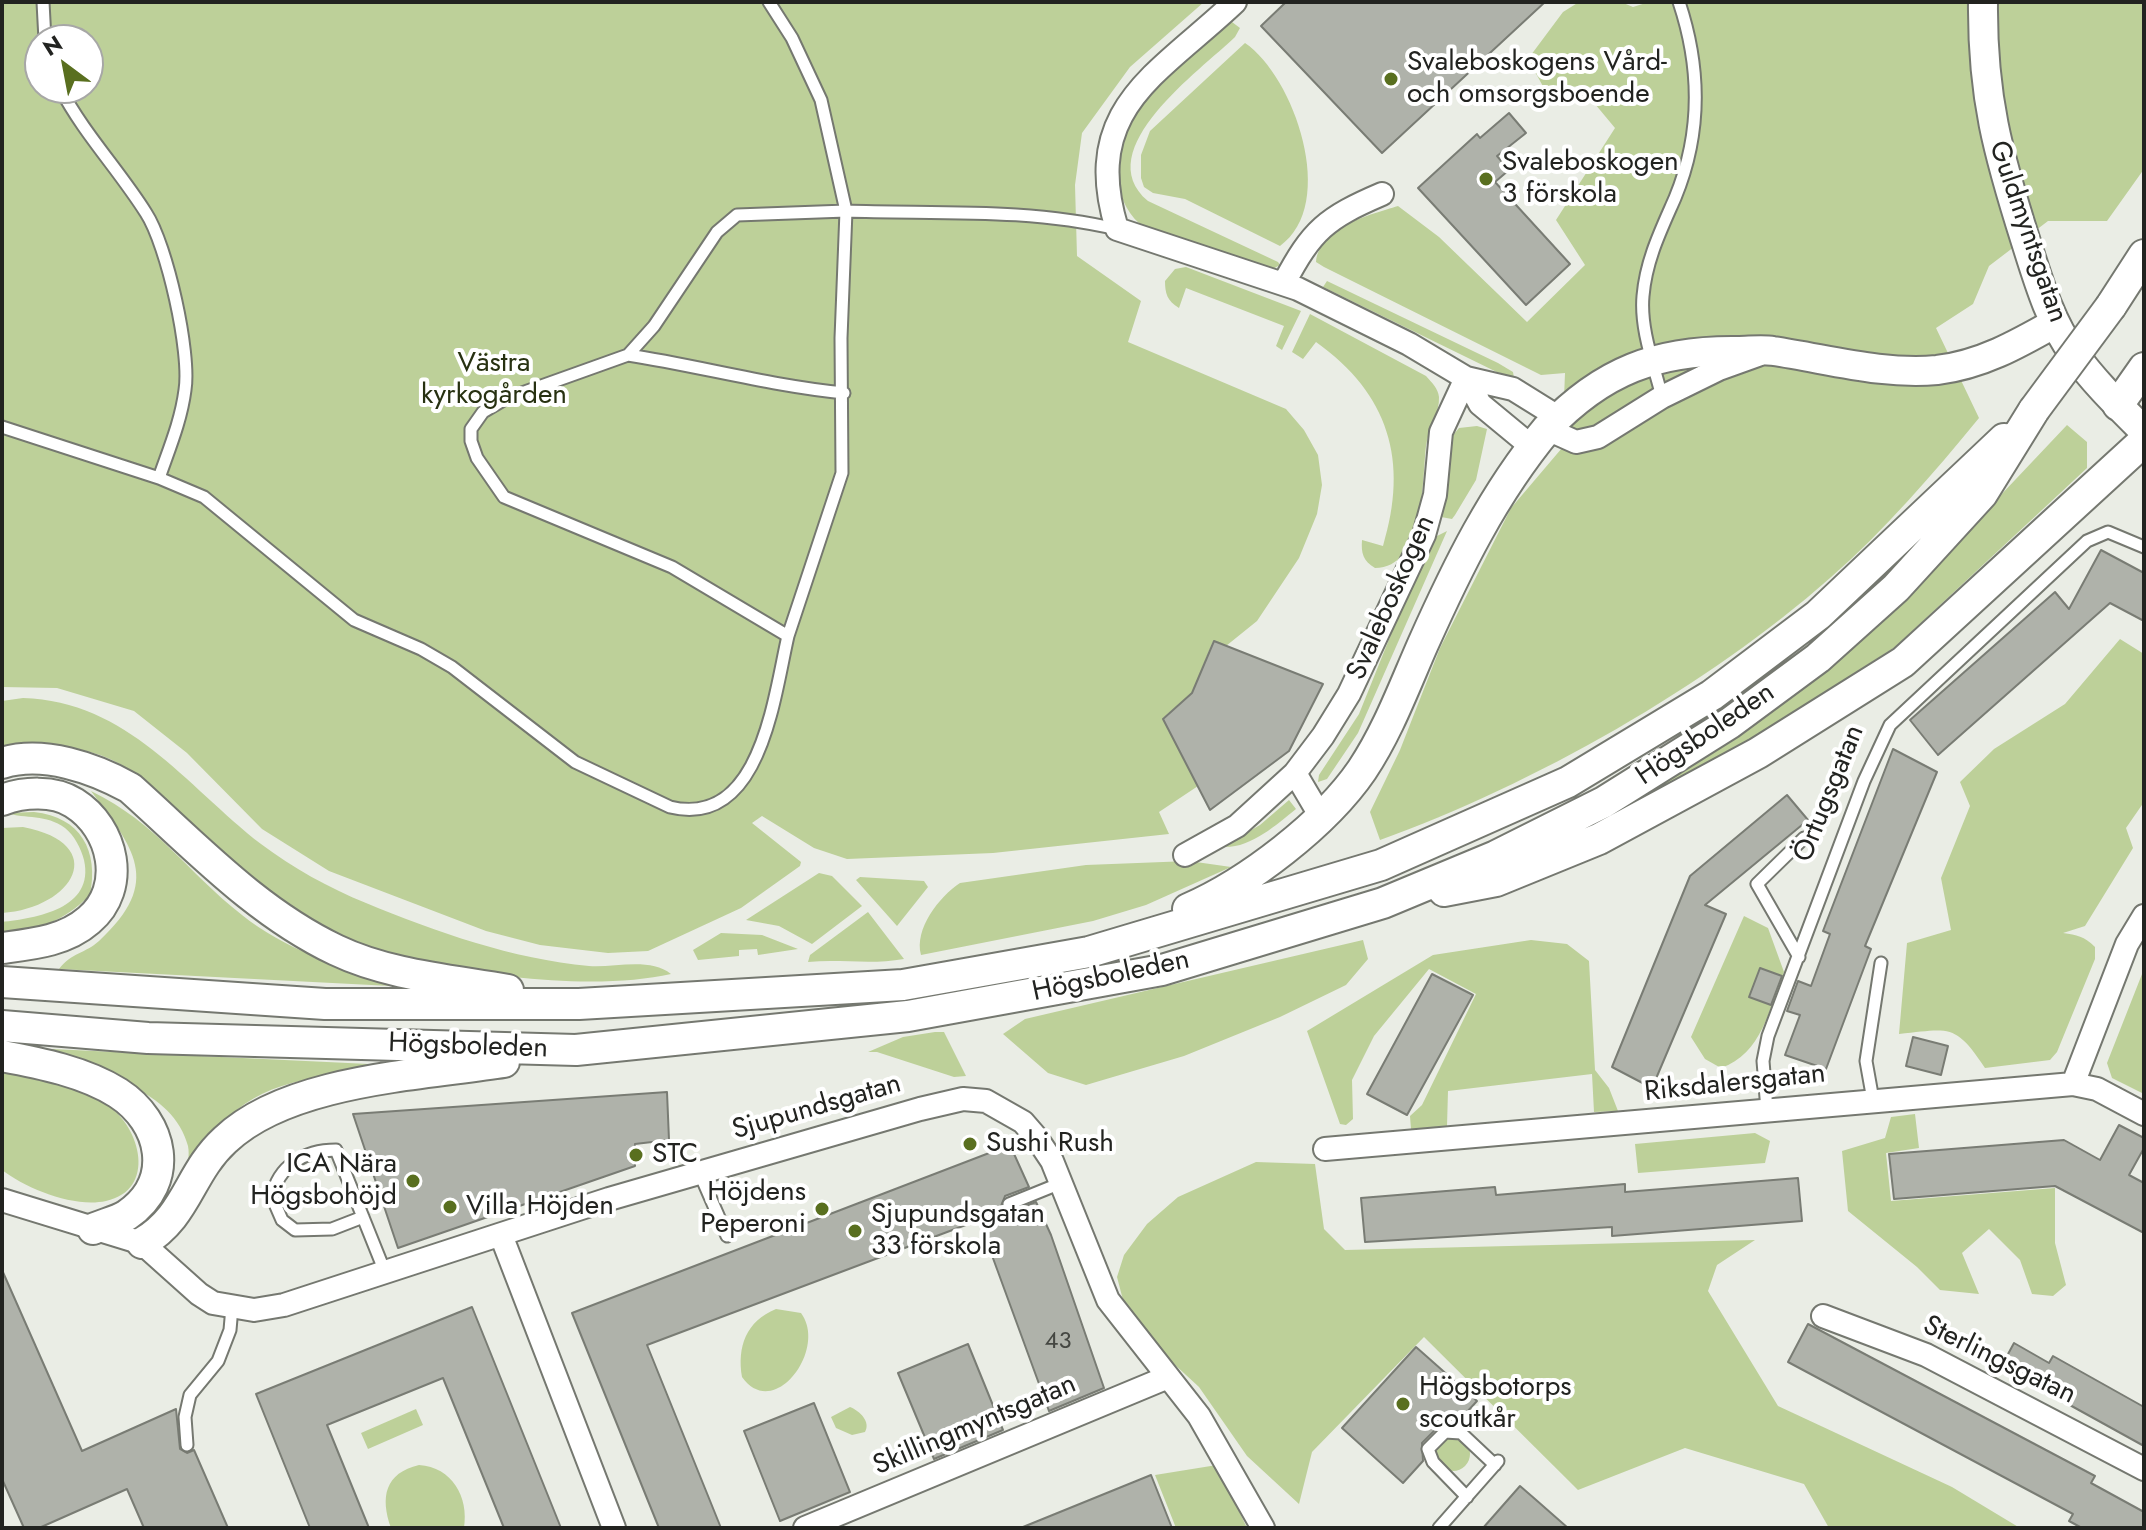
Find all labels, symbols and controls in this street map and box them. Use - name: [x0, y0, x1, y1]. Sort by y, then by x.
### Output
- north arrow: [24, 24, 104, 104]
- text: N: [36, 27, 68, 64]
- place label: Svaleboskogens Vård- och omsorgsboende: [1407, 46, 1667, 112]
- marker: Svaleboskogens Vård- och omsorgsboende: [1382, 70, 1400, 88]
- street label: Guldmyntsgatan: [1980, 137, 2074, 327]
- place label: Svaleboskogen 3 förskola: [1502, 146, 1679, 212]
- marker: Svaleboskogen 3 förskola: [1477, 170, 1495, 188]
- park label: Västra kyrkogården: [421, 347, 567, 413]
- street label: Svaleboskogen: [1341, 510, 1443, 686]
- street label: Högsboleden: [1630, 676, 1782, 794]
- street label: Örtugsgatan: [1787, 721, 1873, 867]
- street label: Högsboleden: [1029, 944, 1193, 1010]
- street label: Högsboleden: [388, 1027, 548, 1067]
- street label: Riksdalersgatan: [1643, 1058, 1827, 1110]
- street label: Sjupundsgatan: [729, 1068, 905, 1148]
- place label: Sushi Rush: [986, 1127, 1114, 1161]
- marker: Sushi Rush: [961, 1135, 979, 1153]
- place label: STC: [652, 1138, 698, 1172]
- marker: STC: [627, 1146, 645, 1164]
- place label: ICA Nära Högsbohöjd: [250, 1148, 397, 1214]
- marker: ICA Nära Högsbohöjd: [404, 1172, 422, 1190]
- place label: Höjdens Peperoni: [700, 1176, 806, 1242]
- place label: Villa Höjden: [466, 1190, 614, 1224]
- marker: Villa Höjden: [441, 1198, 459, 1216]
- place label: Sjupundsgatan 33 förskola: [871, 1198, 1045, 1264]
- marker: Höjdens Peperoni: [813, 1200, 831, 1218]
- marker: Sjupundsgatan 33 förskola: [846, 1222, 864, 1240]
- street label: Sterlingsgatan: [1917, 1310, 2081, 1412]
- house number: 43: [1044, 1328, 1072, 1356]
- street label: Skillingmyntsgatan: [869, 1368, 1081, 1484]
- place label: Högsbotorps scoutkår: [1419, 1371, 1572, 1437]
- marker: Högsbotorps scoutkår: [1394, 1395, 1412, 1413]

